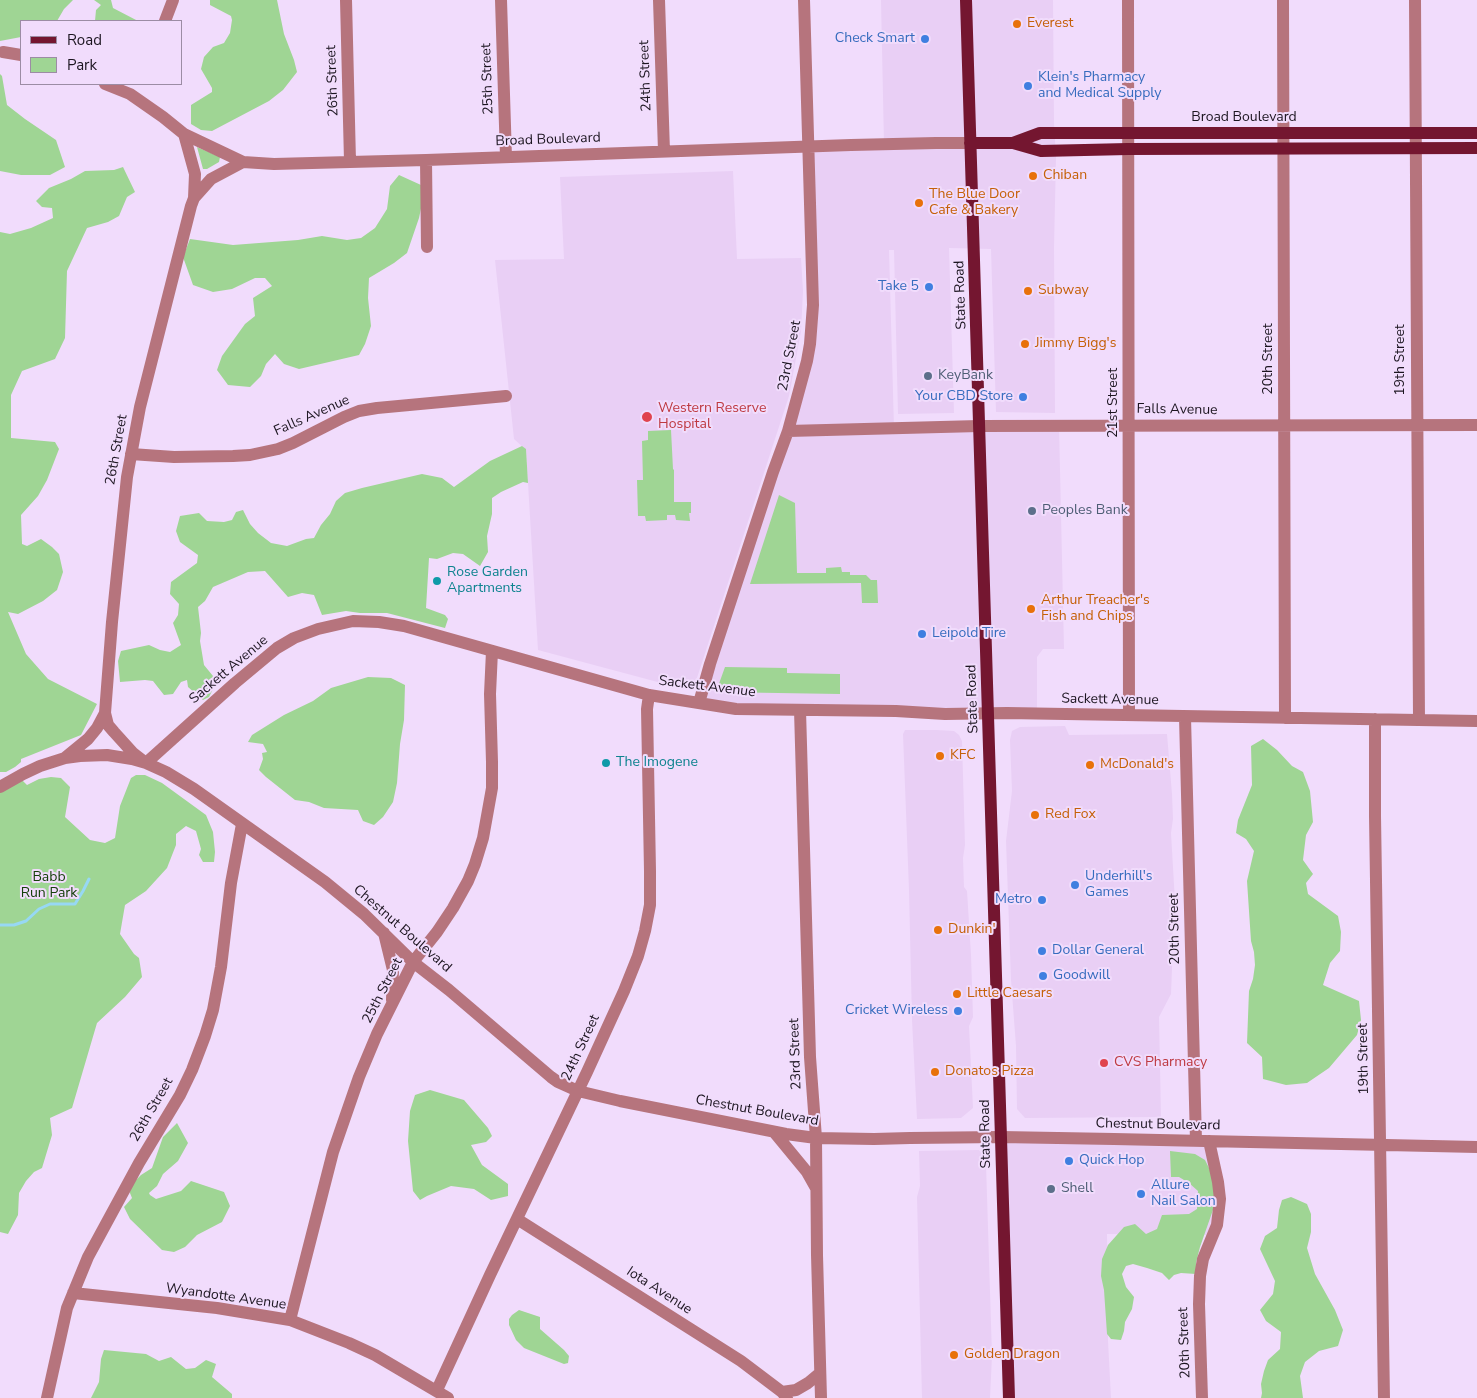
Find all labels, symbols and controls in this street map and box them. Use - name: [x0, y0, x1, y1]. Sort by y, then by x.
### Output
- place label: Everest: [1027, 16, 1074, 32]
- marker: Everest: [1011, 18, 1023, 30]
- legend: [20, 20, 182, 85]
- text: Road: [67, 30, 102, 50]
- place label: Check Smart: [835, 31, 915, 47]
- marker: Check Smart: [919, 33, 931, 45]
- street label: 24th Street: [636, 40, 656, 112]
- street label: 25th Street: [478, 43, 498, 115]
- street label: 26th Street: [323, 45, 343, 117]
- text: Park: [67, 55, 97, 75]
- place label: Klein's Pharmacy and Medical Supply: [1038, 70, 1162, 102]
- marker: Klein's Pharmacy and Medical Supply: [1022, 80, 1034, 92]
- street label: Broad Boulevard: [1191, 110, 1297, 126]
- street label: Broad Boulevard: [495, 130, 601, 150]
- place label: Chiban: [1043, 168, 1087, 184]
- marker: Chiban: [1027, 170, 1039, 182]
- place label: The Blue Door Cafe & Bakery: [929, 187, 1020, 220]
- marker: The Blue Door Cafe & Bakery: [913, 197, 925, 209]
- street label: State Road: [951, 260, 971, 330]
- place label: Take 5: [878, 279, 919, 295]
- marker: Take 5: [923, 281, 935, 293]
- place label: Subway: [1038, 283, 1089, 299]
- marker: Subway: [1022, 285, 1034, 297]
- street label: 23rd Street: [775, 319, 805, 393]
- street label: 20th Street: [1261, 323, 1277, 395]
- street label: 19th Street: [1393, 324, 1409, 396]
- place label: Jimmy Bigg's: [1035, 336, 1116, 352]
- marker: Jimmy Bigg's: [1019, 338, 1031, 350]
- place label: KeyBank: [938, 368, 993, 384]
- street label: 21st Street: [1106, 368, 1122, 438]
- marker: KeyBank: [922, 370, 934, 382]
- place label: Your CBD Store: [915, 389, 1013, 405]
- marker: Your CBD Store: [1017, 391, 1029, 403]
- street label: Falls Avenue: [272, 392, 352, 440]
- place label: Western Reserve Hospital: [658, 401, 766, 434]
- street label: Falls Avenue: [1136, 401, 1218, 419]
- marker: Western Reserve Hospital: [640, 410, 654, 424]
- street label: 26th Street: [103, 413, 131, 487]
- place label: Peoples Bank: [1042, 503, 1128, 519]
- marker: Peoples Bank: [1026, 505, 1038, 517]
- place label: Rose Garden Apartments: [447, 565, 528, 598]
- marker: Rose Garden Apartments: [431, 575, 443, 587]
- place label: Arthur Treacher's Fish and Chips: [1041, 593, 1150, 626]
- marker: Arthur Treacher's Fish and Chips: [1025, 603, 1037, 615]
- place label: Leipold Tire: [932, 626, 1006, 642]
- marker: Leipold Tire: [916, 628, 928, 640]
- street label: Sackett Avenue: [186, 632, 272, 708]
- street label: State Road: [963, 664, 983, 734]
- street label: Sackett Avenue: [658, 673, 756, 701]
- street label: Sackett Avenue: [1061, 691, 1159, 709]
- place label: KFC: [950, 748, 976, 764]
- marker: KFC: [934, 750, 946, 762]
- place label: The Imogene: [616, 755, 698, 771]
- marker: The Imogene: [600, 757, 612, 769]
- place label: McDonald's: [1100, 757, 1174, 773]
- marker: McDonald's: [1084, 759, 1096, 771]
- place label: Red Fox: [1045, 807, 1096, 823]
- marker: Red Fox: [1029, 809, 1041, 821]
- place label: Underhill's Games: [1085, 869, 1153, 902]
- park label: Babb Run Park: [21, 870, 77, 902]
- marker: Underhill's Games: [1069, 879, 1081, 891]
- street label: Chestnut Boulevard: [349, 882, 455, 976]
- place label: Metro: [995, 892, 1032, 908]
- street label: 20th Street: [1166, 893, 1184, 965]
- marker: Metro: [1036, 894, 1048, 906]
- place label: Dunkin': [948, 922, 995, 938]
- marker: Dunkin': [932, 924, 944, 936]
- place label: Dollar General: [1052, 943, 1144, 959]
- marker: Dollar General: [1036, 945, 1048, 957]
- street label: 25th Street: [359, 955, 407, 1027]
- place label: Goodwill: [1053, 968, 1110, 984]
- marker: Goodwill: [1037, 970, 1049, 982]
- place label: Little Caesars: [967, 986, 1052, 1002]
- marker: Little Caesars: [951, 988, 963, 1000]
- place label: Cricket Wireless: [845, 1003, 948, 1019]
- marker: Cricket Wireless: [952, 1005, 964, 1017]
- street label: 24th Street: [558, 1012, 604, 1084]
- street label: 23rd Street: [786, 1018, 806, 1090]
- street label: 19th Street: [1355, 1023, 1373, 1095]
- place label: CVS Pharmacy: [1114, 1055, 1207, 1071]
- marker: CVS Pharmacy: [1098, 1057, 1110, 1069]
- place label: Donatos Pizza: [945, 1064, 1034, 1080]
- marker: Donatos Pizza: [929, 1066, 941, 1078]
- street label: 26th Street: [127, 1075, 177, 1145]
- street label: Chestnut Boulevard: [694, 1092, 820, 1130]
- street label: State Road: [977, 1099, 995, 1169]
- street label: Chestnut Boulevard: [1095, 1116, 1221, 1134]
- place label: Quick Hop: [1079, 1153, 1145, 1169]
- marker: Quick Hop: [1063, 1155, 1075, 1167]
- place label: Allure Nail Salon: [1151, 1178, 1216, 1210]
- place label: Shell: [1061, 1181, 1093, 1197]
- marker: Shell: [1045, 1183, 1057, 1195]
- marker: Allure Nail Salon: [1135, 1188, 1147, 1200]
- street label: Iota Avenue: [623, 1264, 695, 1318]
- street label: Wyandotte Avenue: [165, 1280, 287, 1314]
- street label: 20th Street: [1175, 1307, 1195, 1379]
- place label: Golden Dragon: [964, 1347, 1060, 1363]
- marker: Golden Dragon: [948, 1349, 960, 1361]

